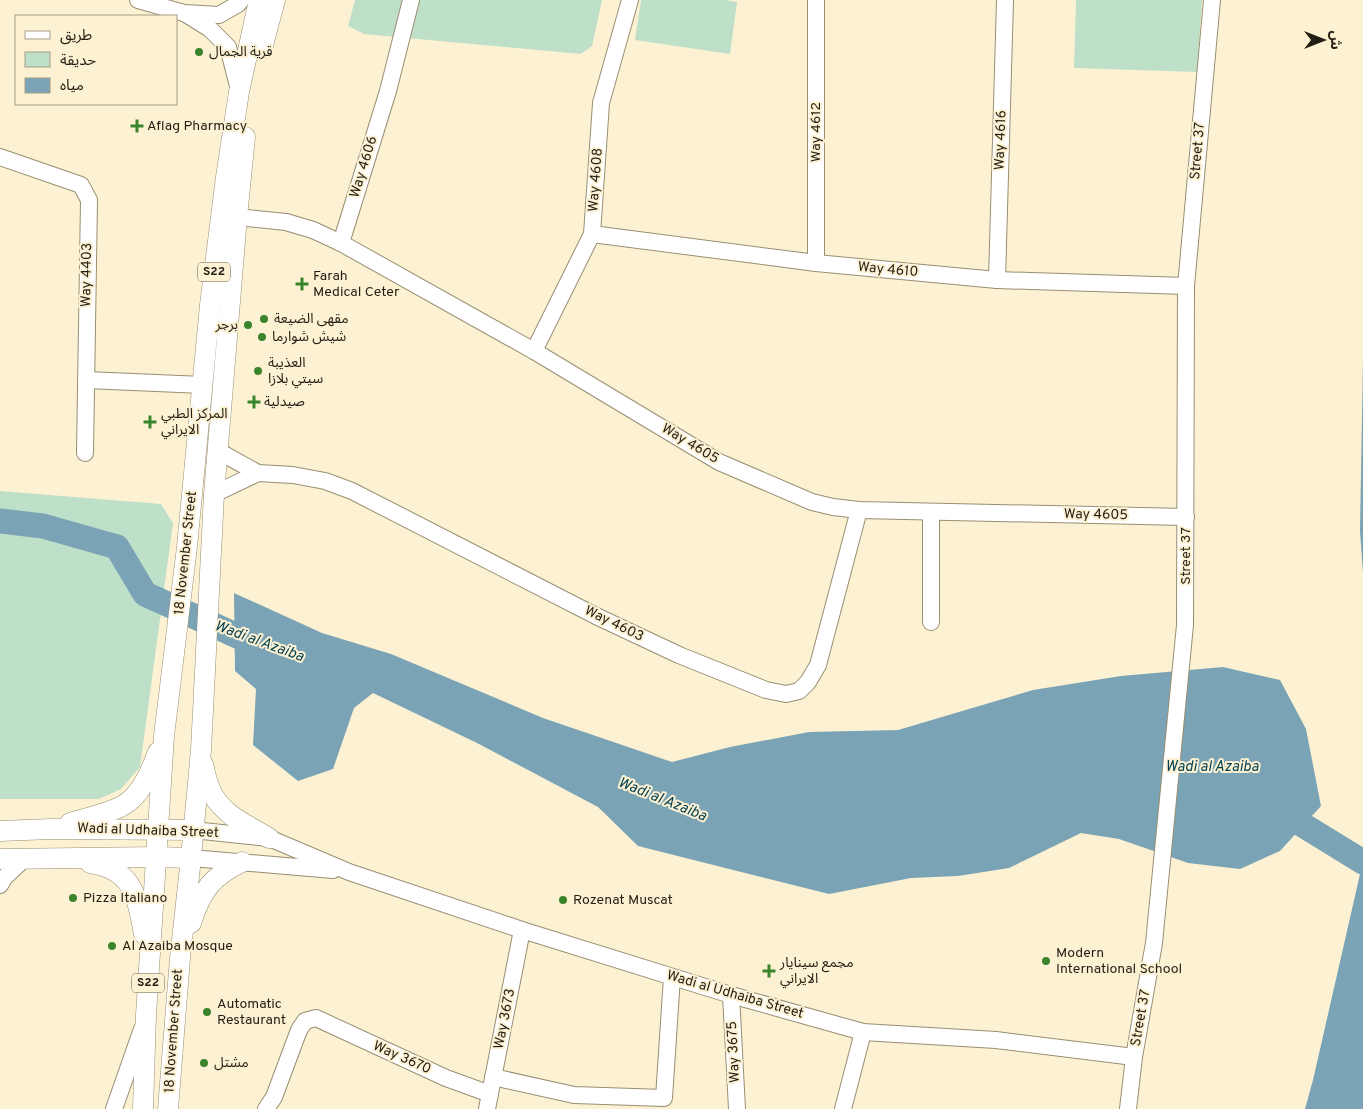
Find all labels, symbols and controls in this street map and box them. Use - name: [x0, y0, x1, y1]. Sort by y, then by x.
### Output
- legend: [15, 15, 178, 105]
- north arrow: [1298, 15, 1348, 65]
- text: طريق: [60, 27, 92, 46]
- text: ش: [1326, 30, 1343, 50]
- place label: قرية الجمال: [209, 44, 272, 61]
- marker: قرية الجمال: [193, 46, 205, 58]
- text: حديقة: [60, 52, 96, 71]
- text: مياه: [60, 77, 84, 96]
- street label: Way 4612: [808, 102, 825, 162]
- street label: Way 4616: [991, 110, 1011, 170]
- place label: Aflag Pharmacy: [147, 118, 247, 135]
- marker: Aflag Pharmacy: [131, 120, 143, 132]
- street label: Street 37: [1187, 122, 1209, 180]
- street label: Way 4606: [347, 134, 381, 200]
- street label: Way 4608: [585, 147, 607, 213]
- street label: Way 4403: [78, 243, 96, 307]
- street label: Way 4610: [857, 259, 919, 281]
- road number: S22: [198, 262, 230, 282]
- place label: Farah Medical Ceter: [313, 268, 400, 301]
- marker: Farah Medical Ceter: [295, 277, 309, 291]
- place label: مقهى الضيعة: [274, 311, 349, 328]
- marker: مقهى الضيعة: [258, 313, 270, 325]
- place label: برجر: [214, 317, 238, 334]
- marker: برجر: [242, 319, 254, 331]
- place label: شيش شوارما: [272, 329, 346, 346]
- marker: شيش شوارما: [256, 331, 268, 343]
- place label: العذيبة سيتي بلازا: [268, 355, 323, 389]
- marker: العذيبة سيتي بلازا: [252, 365, 264, 377]
- place label: صيدلية: [264, 394, 305, 411]
- marker: صيدلية: [248, 396, 260, 408]
- place label: المركز الطبي الايراني: [161, 406, 228, 440]
- marker: المركز الطبي الايراني: [143, 415, 157, 429]
- street label: Way 4605: [658, 420, 722, 468]
- street label: 18 November Street: [171, 490, 201, 616]
- street label: Way 4605: [1064, 506, 1128, 524]
- street label: Street 37: [1178, 527, 1195, 585]
- street label: Way 4603: [582, 602, 646, 646]
- water label: Wadi al Azaiba: [212, 617, 307, 667]
- water label: Wadi al Azaiba: [1165, 758, 1259, 777]
- water label: Wadi al Azaiba: [615, 774, 709, 826]
- street label: Wadi al Udhaiba Street: [77, 820, 219, 842]
- place label: Pizza Italiano: [83, 890, 168, 907]
- marker: Pizza Italiano: [67, 892, 79, 904]
- place label: Rozenat Muscat: [573, 892, 673, 909]
- marker: Rozenat Muscat: [557, 894, 569, 906]
- place label: Al Azaiba Mosque: [122, 938, 233, 955]
- marker: Al Azaiba Mosque: [106, 940, 118, 952]
- place label: Modern International School: [1056, 945, 1182, 978]
- place label: مجمع سينايار الايراني: [779, 955, 854, 989]
- marker: Modern International School: [1040, 955, 1052, 967]
- marker: مجمع سينايار الايراني: [762, 964, 776, 978]
- street label: Wadi al Udhaiba Street: [665, 967, 805, 1023]
- street label: 18 November Street: [161, 968, 187, 1094]
- road number: S22: [132, 974, 164, 992]
- street label: Way 3673: [491, 987, 519, 1051]
- street label: Street 37: [1128, 988, 1154, 1048]
- place label: Automatic Restaurant: [217, 996, 286, 1029]
- marker: Automatic Restaurant: [201, 1006, 213, 1018]
- street label: Way 3675: [724, 1021, 744, 1083]
- street label: Way 3670: [370, 1038, 434, 1078]
- place label: مشتل: [214, 1055, 249, 1072]
- marker: مشتل: [198, 1057, 210, 1069]

